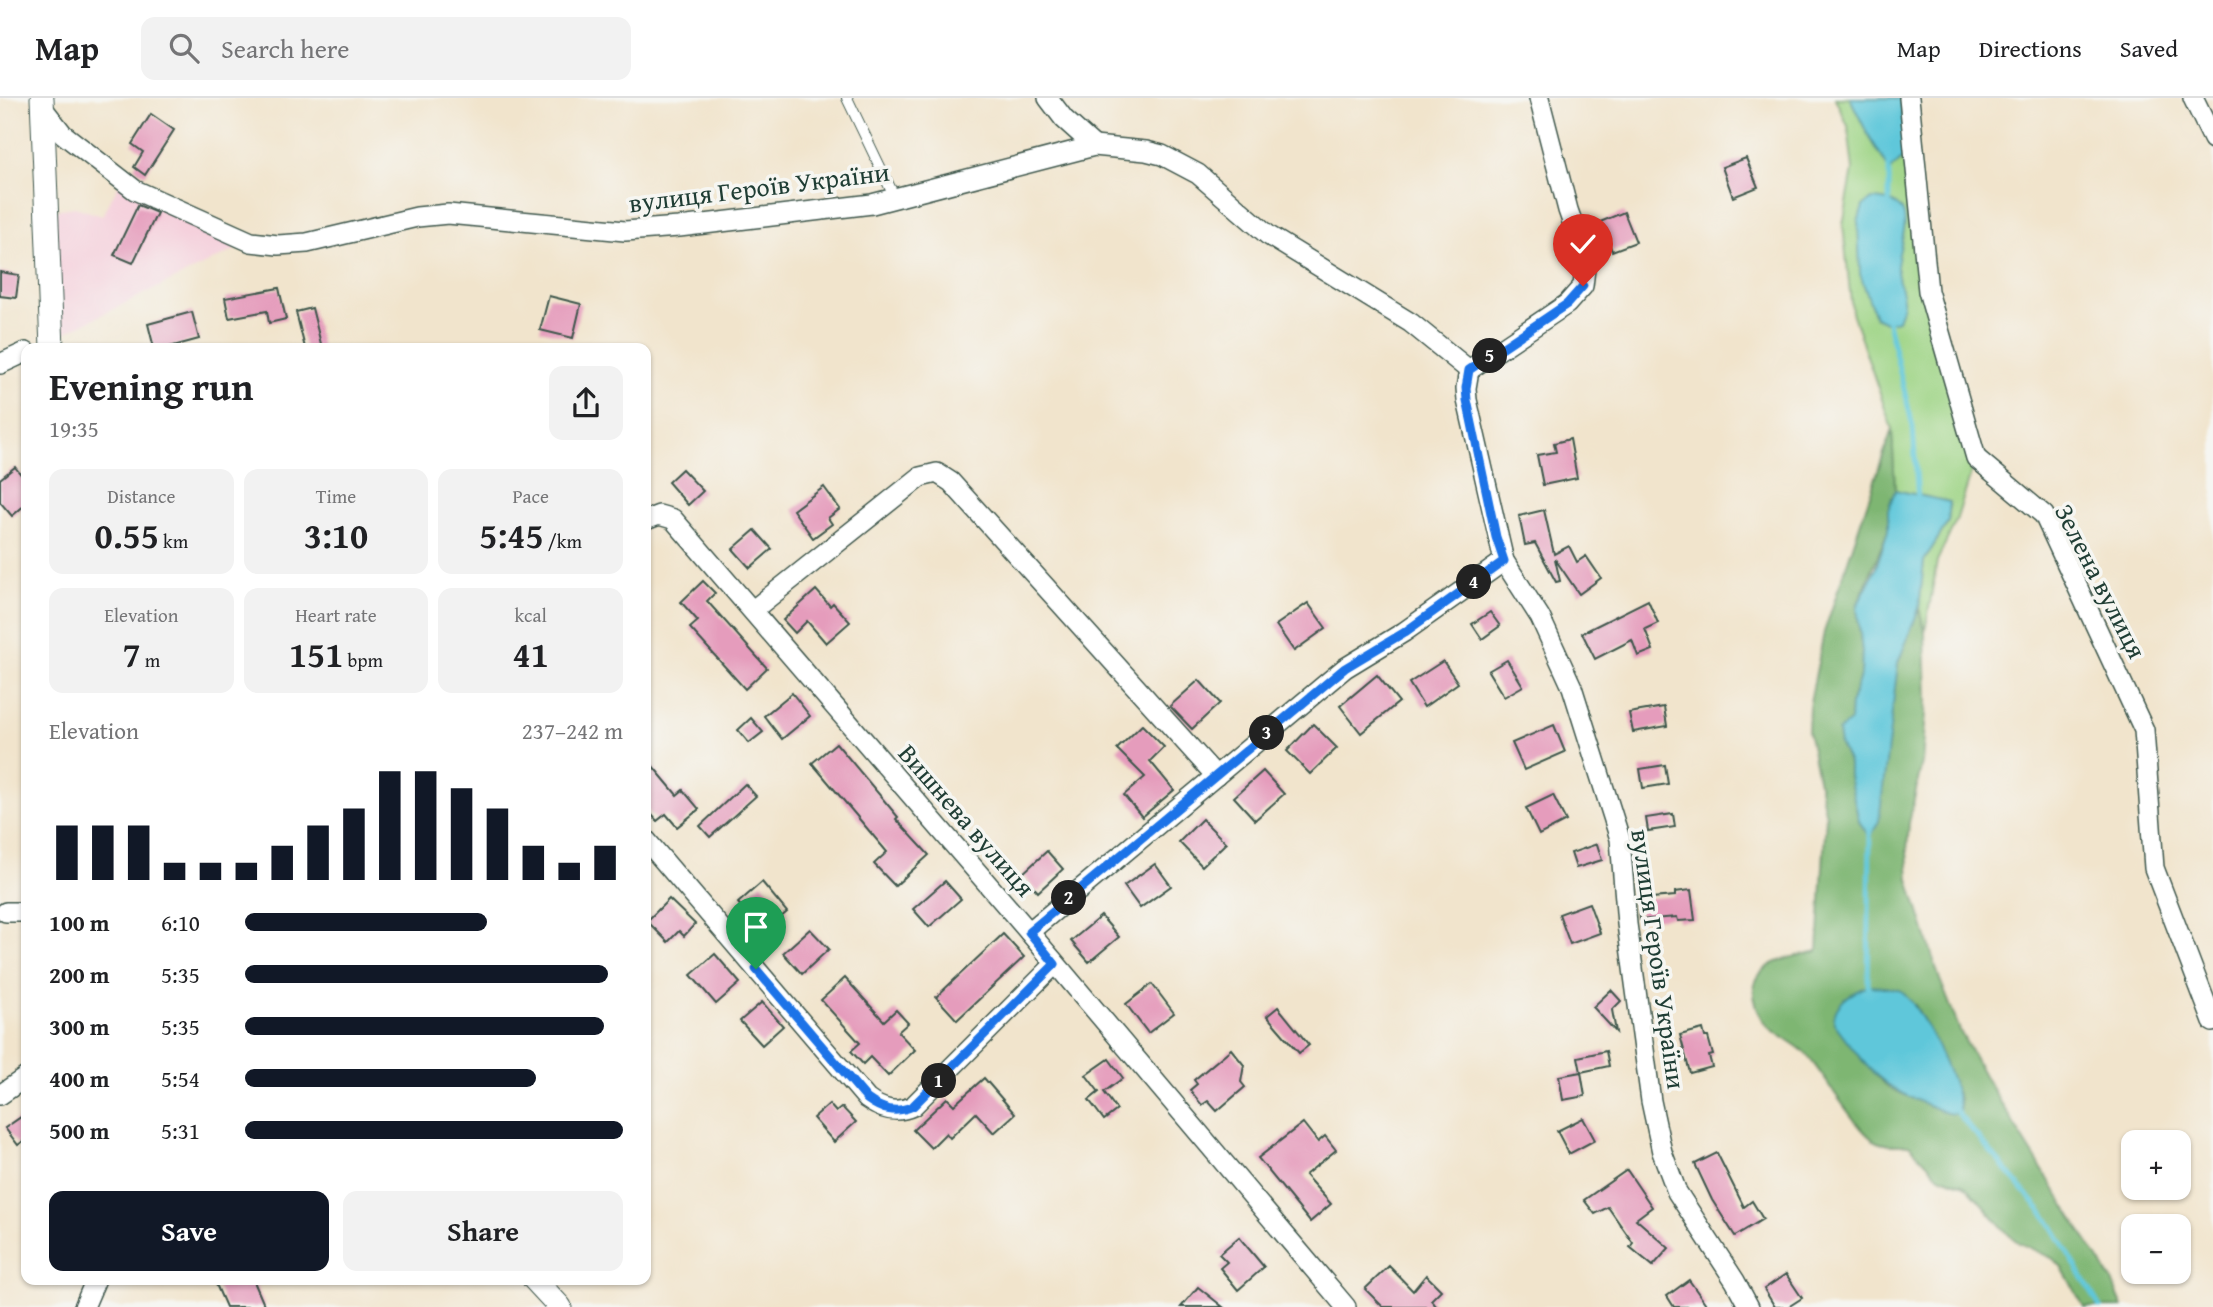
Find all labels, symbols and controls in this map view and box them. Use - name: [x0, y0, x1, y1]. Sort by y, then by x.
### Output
- search box: [141, 17, 631, 80]
- text: Map: [35, 24, 99, 72]
- icon: search: [165, 29, 203, 67]
- text: Search here: [221, 29, 349, 68]
- text: Map: [1897, 31, 1941, 66]
- text: Directions: [1979, 31, 2082, 66]
- text: Saved: [2120, 31, 2178, 66]
- street label: вулиця Героїв України: [627, 152, 891, 222]
- pin: [1553, 214, 1613, 286]
- icon: check: [1564, 225, 1602, 263]
- pin: 5: [1472, 338, 1508, 374]
- text: 5: [1485, 341, 1494, 369]
- text: Evening run: [49, 358, 253, 414]
- button: share: [549, 366, 623, 440]
- text: 19:35: [49, 412, 99, 445]
- text: Distance: [107, 482, 175, 510]
- text: Time: [316, 482, 356, 510]
- text: Pace: [512, 482, 549, 510]
- street label: Зелена вулиця: [2045, 497, 2157, 665]
- text: 0.55: [95, 510, 159, 561]
- text: 3:10: [304, 510, 368, 561]
- text: 5:45: [479, 510, 544, 561]
- text: km: [159, 527, 188, 555]
- text: /km: [544, 527, 582, 555]
- pin: 4: [1456, 564, 1492, 600]
- text: 4: [1469, 567, 1478, 595]
- text: Elevation: [104, 601, 179, 629]
- text: Heart rate: [295, 601, 377, 629]
- text: kcal: [514, 601, 547, 629]
- text: 7: [122, 629, 141, 680]
- text: 151: [289, 629, 343, 680]
- text: 41: [513, 629, 549, 680]
- text: m: [141, 646, 160, 674]
- text: bpm: [343, 646, 383, 674]
- text: Elevation: [49, 714, 139, 747]
- text: 237–242 m: [522, 714, 623, 747]
- pin: 3: [1250, 716, 1284, 750]
- text: 3: [1262, 718, 1271, 746]
- street label: Вишнева вулиця: [889, 735, 1045, 905]
- street label: вулиця Героїв України: [1621, 827, 1697, 1091]
- pin: 2: [1052, 880, 1086, 916]
- text: 2: [1064, 883, 1073, 911]
- pin: [726, 897, 786, 969]
- text: 100 m: [49, 906, 110, 939]
- text: 6:10: [161, 906, 200, 939]
- icon: arrive: [737, 908, 775, 946]
- text: 200 m: [49, 958, 110, 991]
- text: 5:35: [161, 958, 200, 991]
- text: 300 m: [49, 1010, 110, 1043]
- text: 5:35: [161, 1010, 200, 1043]
- text: 400 m: [49, 1062, 110, 1095]
- text: 5:54: [161, 1062, 200, 1095]
- pin: 1: [922, 1063, 956, 1098]
- text: 1: [934, 1066, 943, 1094]
- text: 500 m: [49, 1114, 110, 1147]
- text: 5:31: [161, 1114, 200, 1147]
- map controls: [2121, 1130, 2191, 1284]
- button: +: [2121, 1130, 2191, 1200]
- button: Save: [49, 1191, 329, 1271]
- button: Share: [343, 1191, 623, 1271]
- button: −: [2121, 1214, 2191, 1284]

